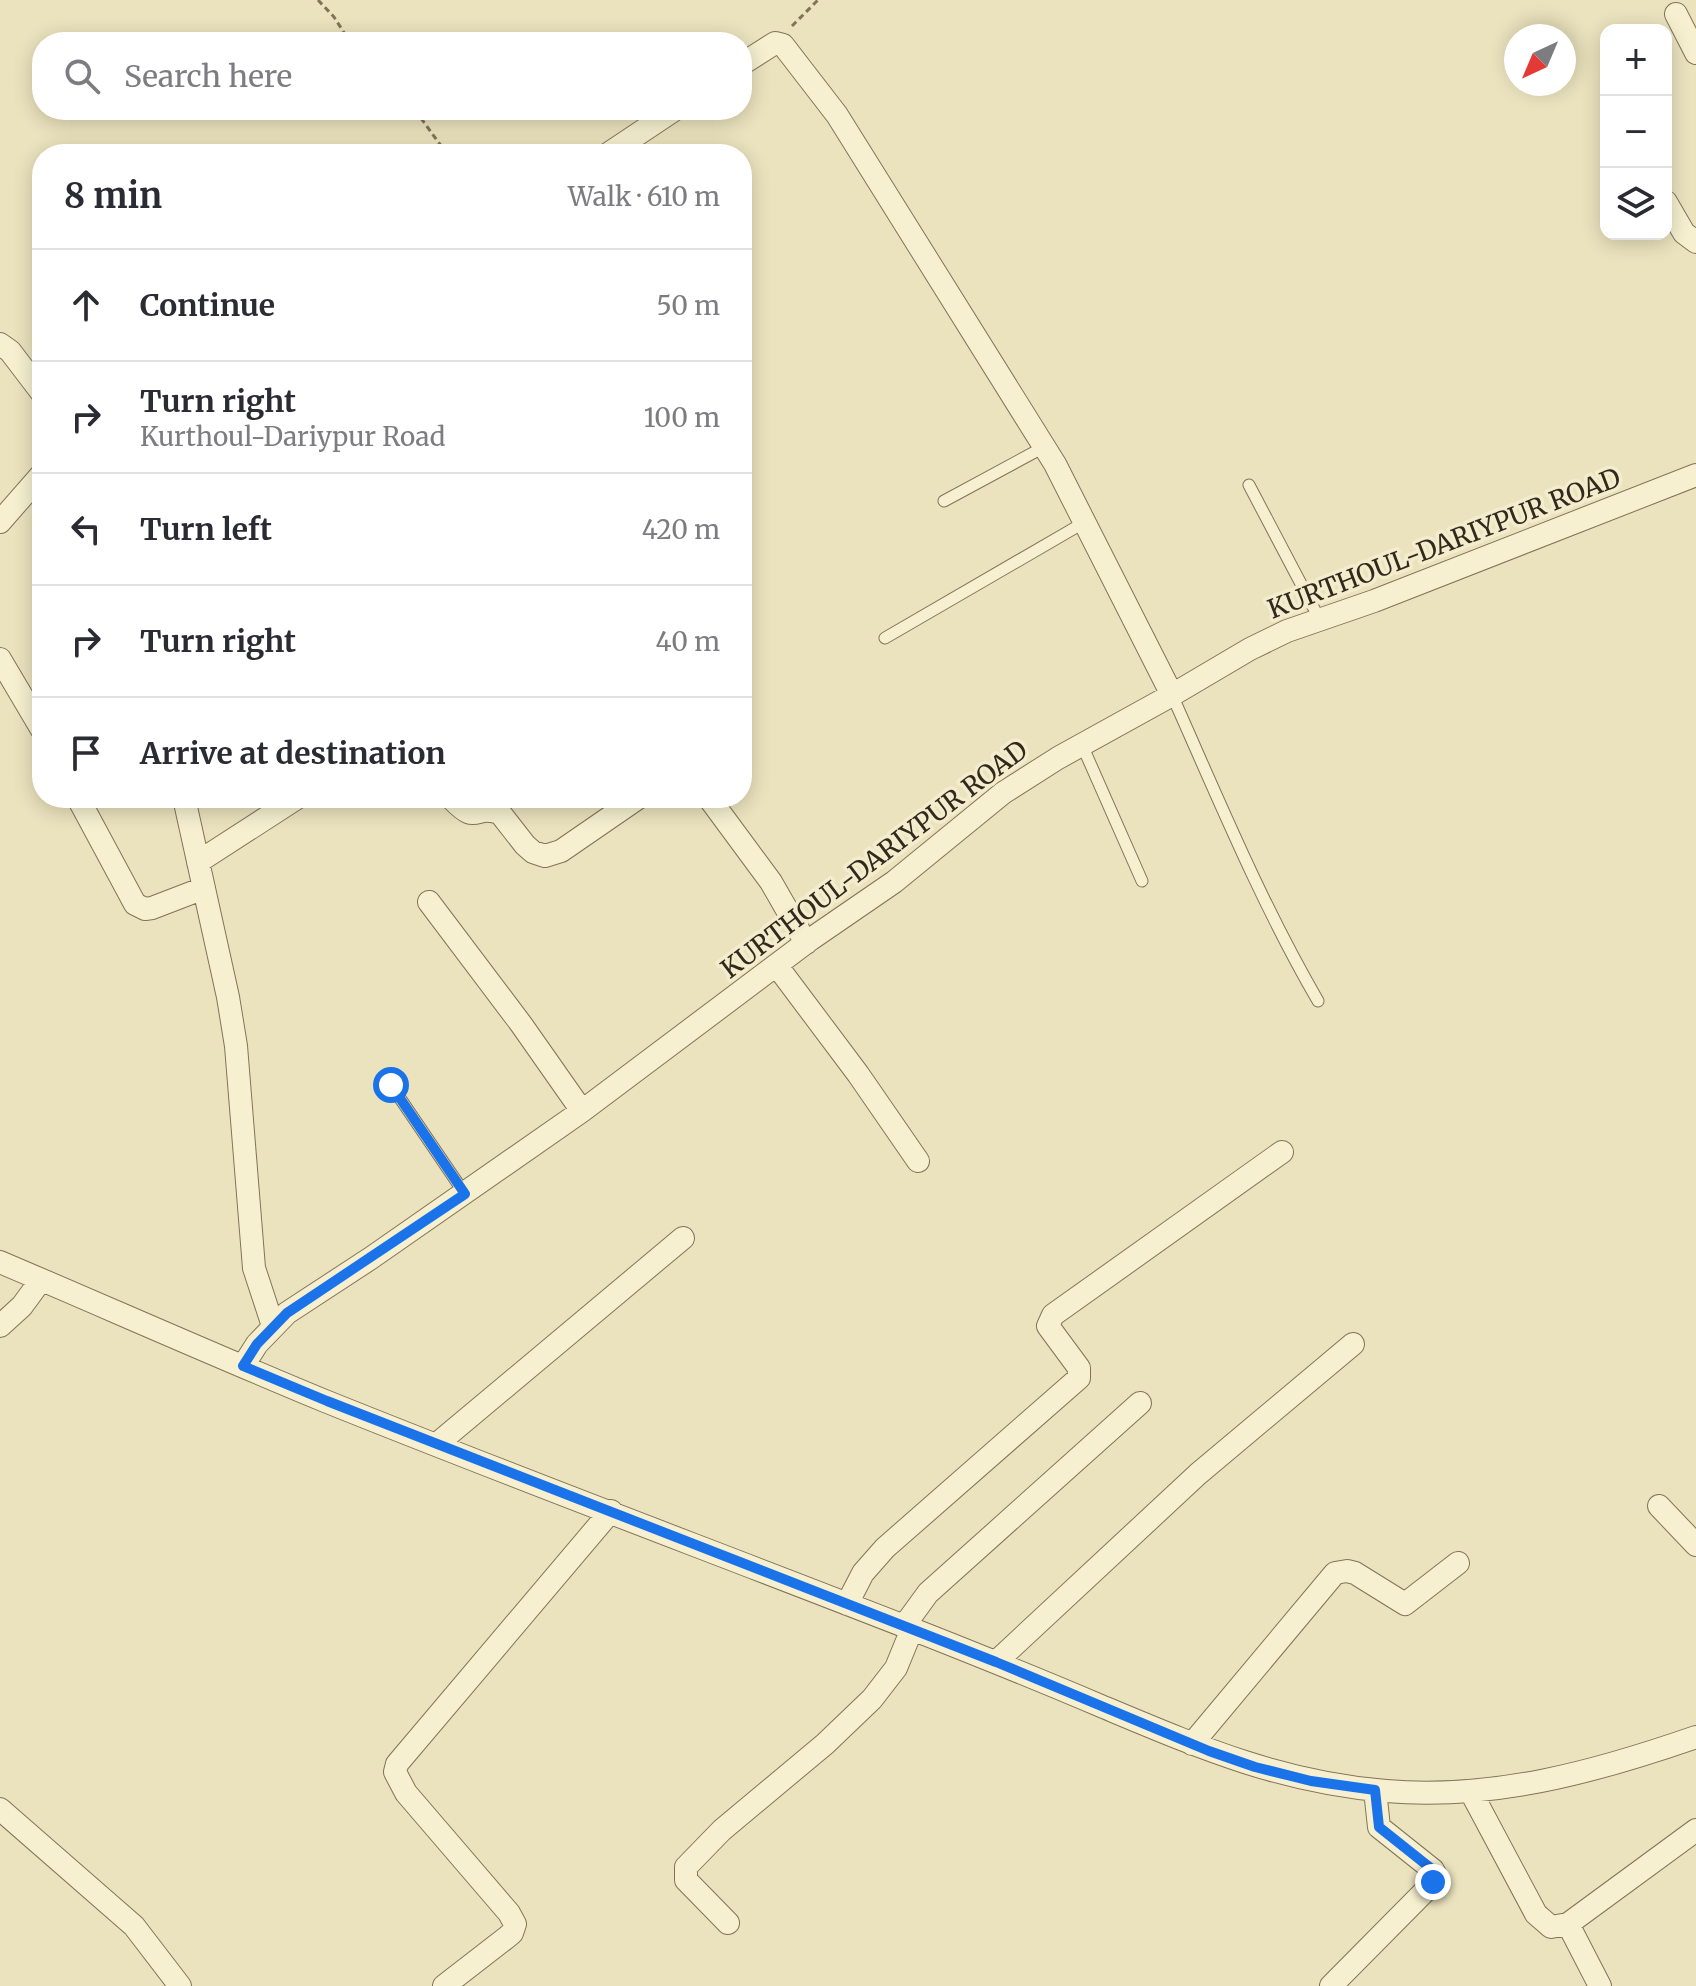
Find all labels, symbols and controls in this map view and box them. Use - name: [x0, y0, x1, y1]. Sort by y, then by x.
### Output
- north arrow: [1504, 24, 1576, 96]
- map controls: [1600, 24, 1672, 240]
- button: +: [1600, 24, 1672, 96]
- search box: [32, 32, 752, 120]
- icon: search: [60, 54, 104, 98]
- text: Search here: [124, 57, 292, 95]
- button: −: [1600, 96, 1672, 168]
- button: layers: [1600, 168, 1672, 240]
- text: 8 min: [64, 175, 162, 217]
- text: Walk · 610 m: [568, 180, 720, 213]
- icon: ahead: [64, 283, 108, 327]
- text: Continue: [140, 286, 275, 324]
- text: 50 m: [656, 289, 720, 322]
- text: Turn right: [140, 382, 296, 420]
- icon: right: [64, 395, 108, 439]
- text: 100 m: [644, 401, 720, 434]
- text: Kurthoul-Dariypur Road: [140, 420, 445, 453]
- street label: KURTHOUL-DARIYPUR ROAD: [1263, 460, 1625, 626]
- icon: left: [64, 507, 108, 551]
- text: Turn left: [140, 510, 272, 548]
- text: 420 m: [642, 513, 720, 546]
- icon: right: [64, 619, 108, 663]
- text: Turn right: [140, 622, 296, 660]
- text: 40 m: [656, 625, 720, 658]
- icon: arrive: [64, 731, 108, 775]
- street label: KURTHOUL-DARIYPUR ROAD: [714, 733, 1034, 985]
- text: Arrive at destination: [140, 734, 446, 772]
- route start: [373, 1067, 409, 1103]
- route end: [1415, 1864, 1451, 1900]

